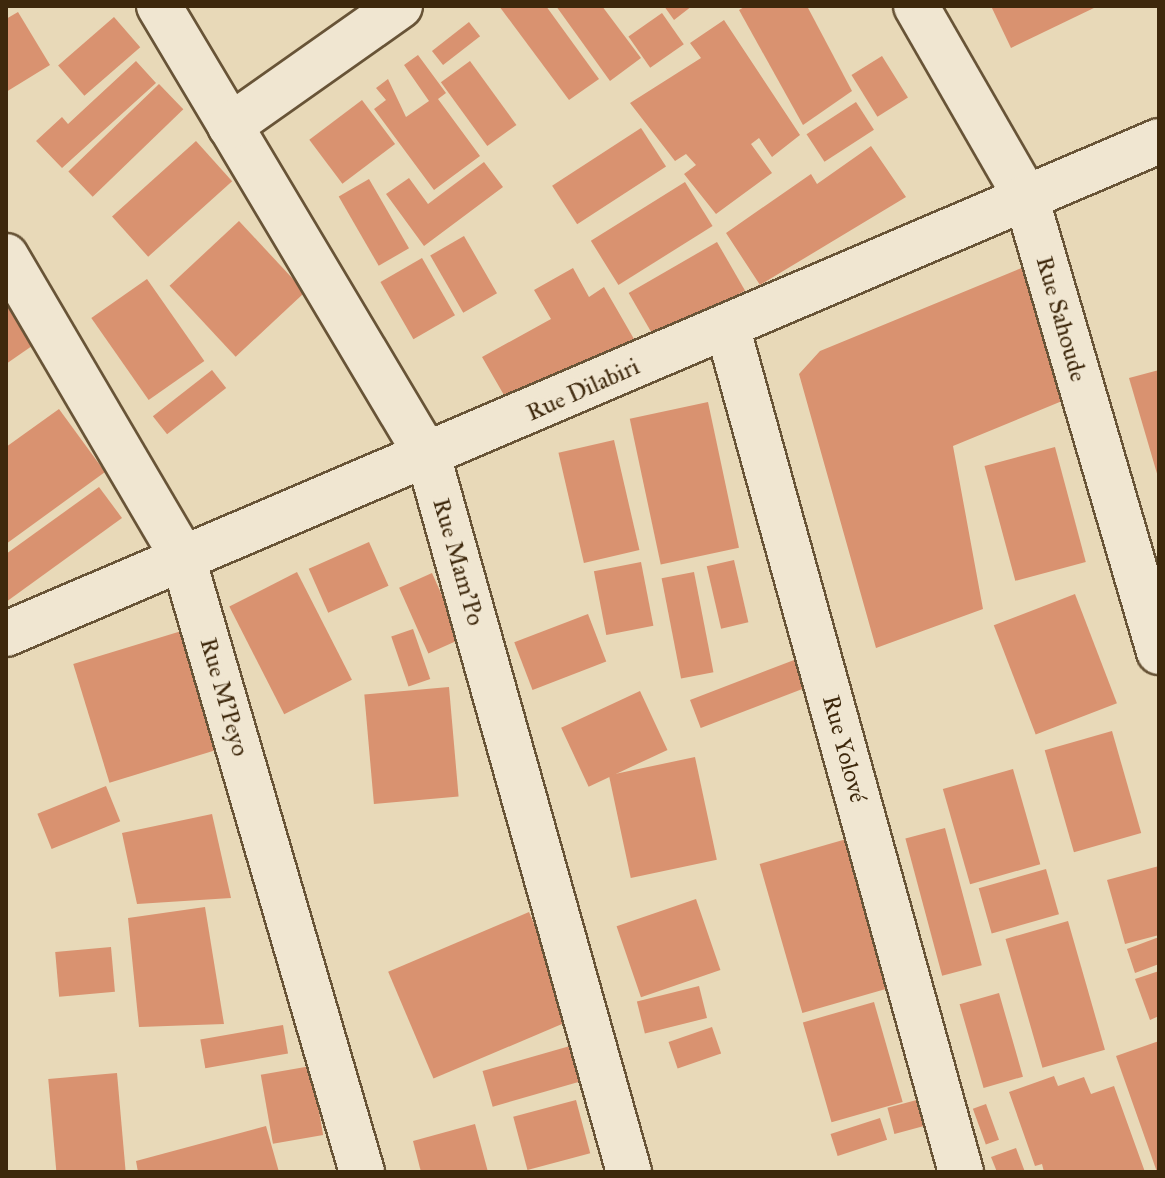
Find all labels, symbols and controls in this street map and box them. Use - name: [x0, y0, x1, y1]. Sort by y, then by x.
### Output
- street label: Rue Sahoude: [1029, 253, 1093, 385]
- street label: Rue Dilabiri: [522, 352, 644, 428]
- street label: Rue Mam'Po: [426, 495, 490, 629]
- street label: Rue M'Peyo: [193, 635, 255, 759]
- street label: Rue Yolové: [816, 692, 872, 806]

